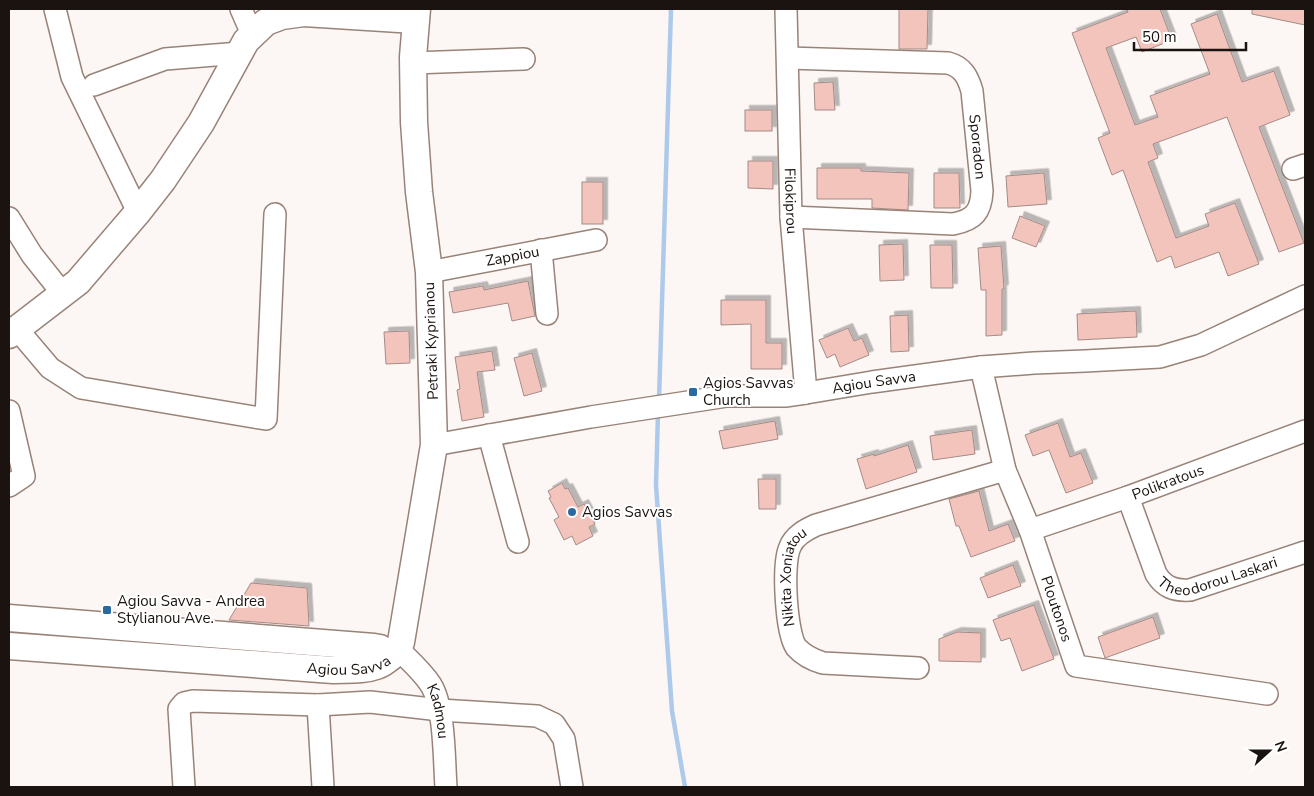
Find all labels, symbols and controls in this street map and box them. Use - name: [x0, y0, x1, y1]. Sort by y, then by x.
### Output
- scale bar: [1134, 20, 1246, 52]
- text: 50 m: [1142, 27, 1177, 47]
- street label: Sporadon: [964, 113, 991, 180]
- street label: Filokiprou: [780, 168, 802, 235]
- street label: Zappiou: [484, 241, 541, 271]
- street label: Petraki Kyprianou: [419, 282, 443, 400]
- street label: Agiou Savva: [830, 366, 917, 399]
- place label: Agios Savvas Church: [703, 373, 793, 410]
- marker: Agios Savvas Church: [687, 386, 699, 398]
- street label: Polikratous: [1129, 460, 1207, 505]
- place label: Agios Savvas: [582, 502, 672, 522]
- marker: Agios Savvas: [566, 506, 578, 518]
- street label: Nikita Xoniatou: [776, 522, 811, 628]
- street label: Theodorou Laskari: [1153, 552, 1280, 600]
- street label: Ploutonos: [1036, 573, 1077, 644]
- place label: Agiou Savva - Andrea Stylianou Ave.: [117, 591, 265, 628]
- marker: Agiou Savva - Andrea Stylianou Ave.: [101, 604, 113, 616]
- street label: Agiou Savva: [306, 651, 395, 680]
- street label: Kadmou: [422, 680, 453, 740]
- north arrow: [1244, 726, 1294, 776]
- text: N: [1270, 738, 1291, 755]

